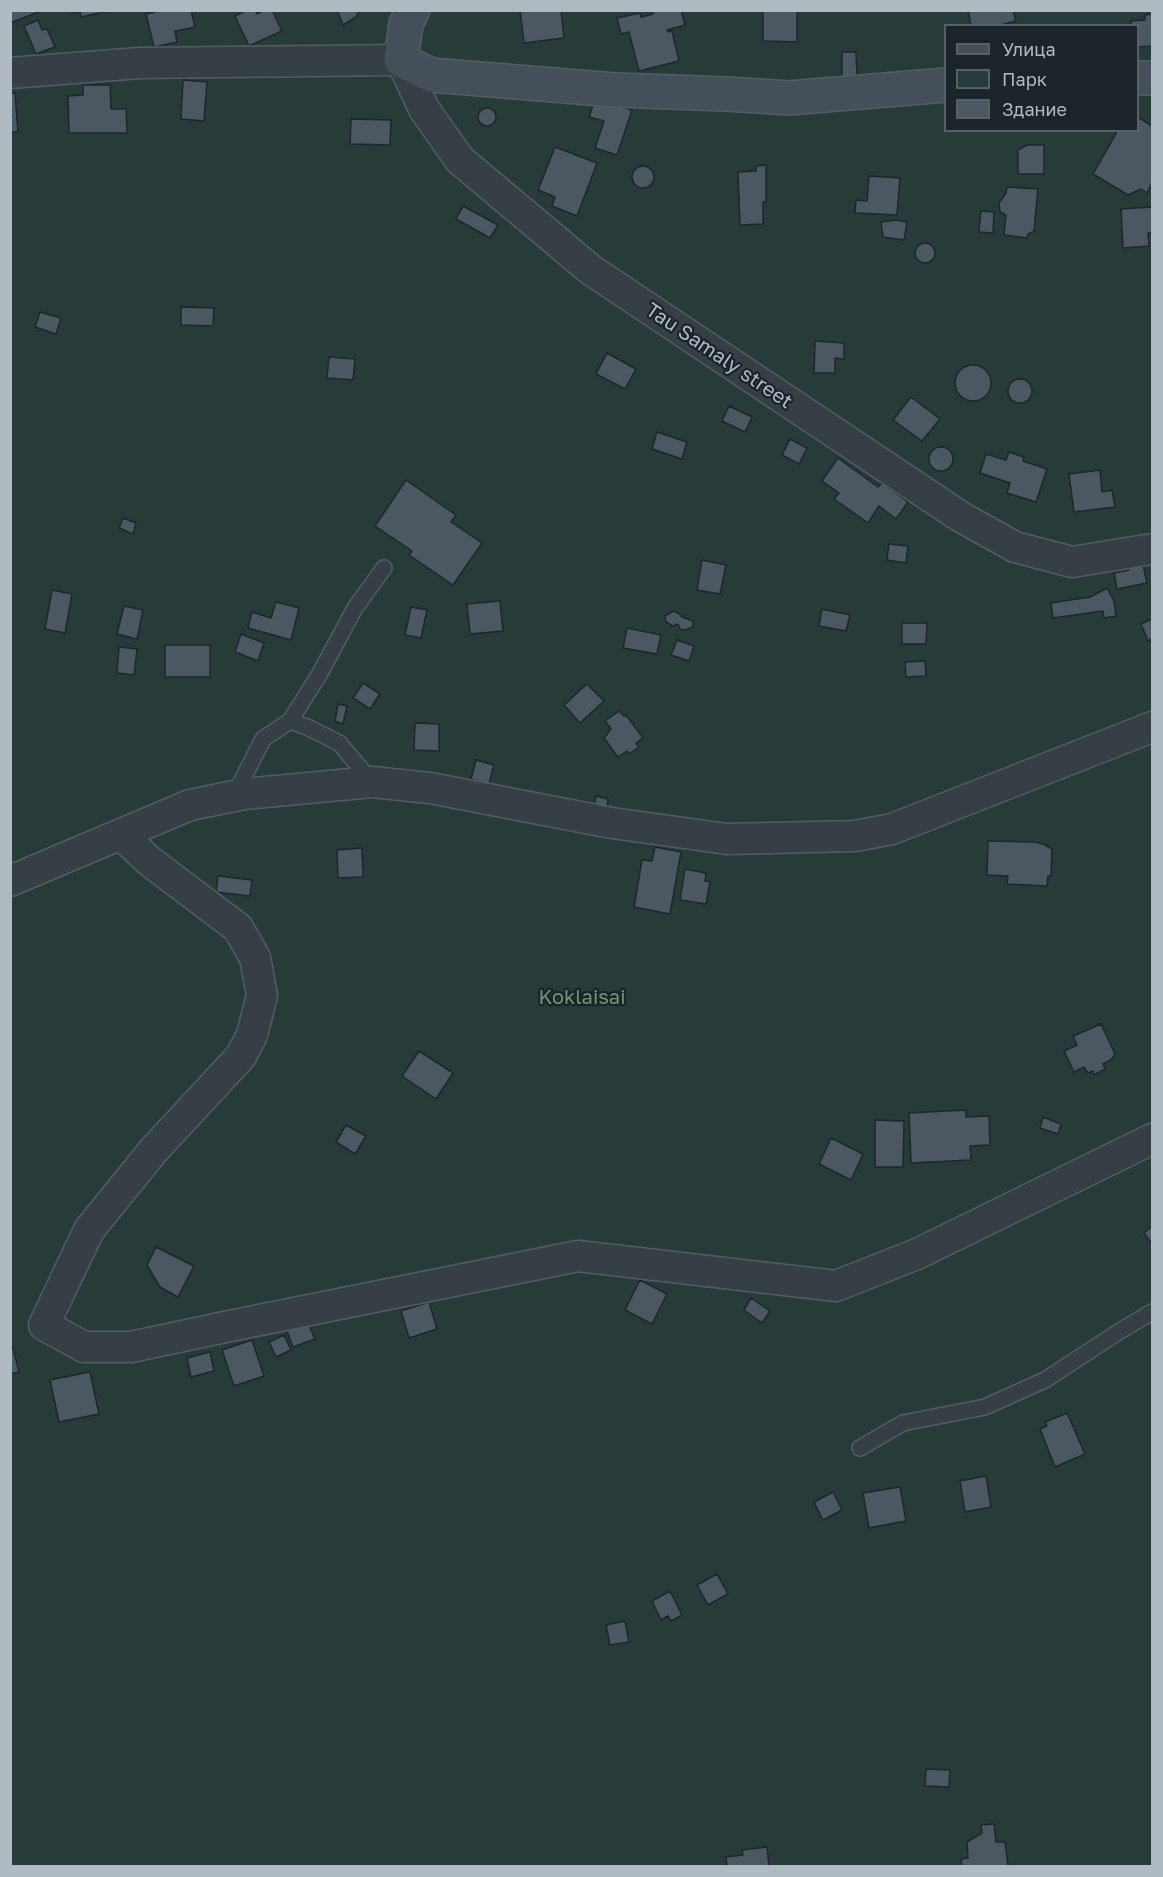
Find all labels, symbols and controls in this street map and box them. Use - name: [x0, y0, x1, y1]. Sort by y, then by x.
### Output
- legend: [944, 24, 1139, 132]
- text: Улица: [1002, 38, 1056, 60]
- text: Парк: [1002, 68, 1047, 90]
- text: Здание: [1002, 98, 1067, 120]
- street label: Tau Samaly street: [641, 298, 797, 414]
- park label: Koklaisai: [538, 986, 626, 1010]

